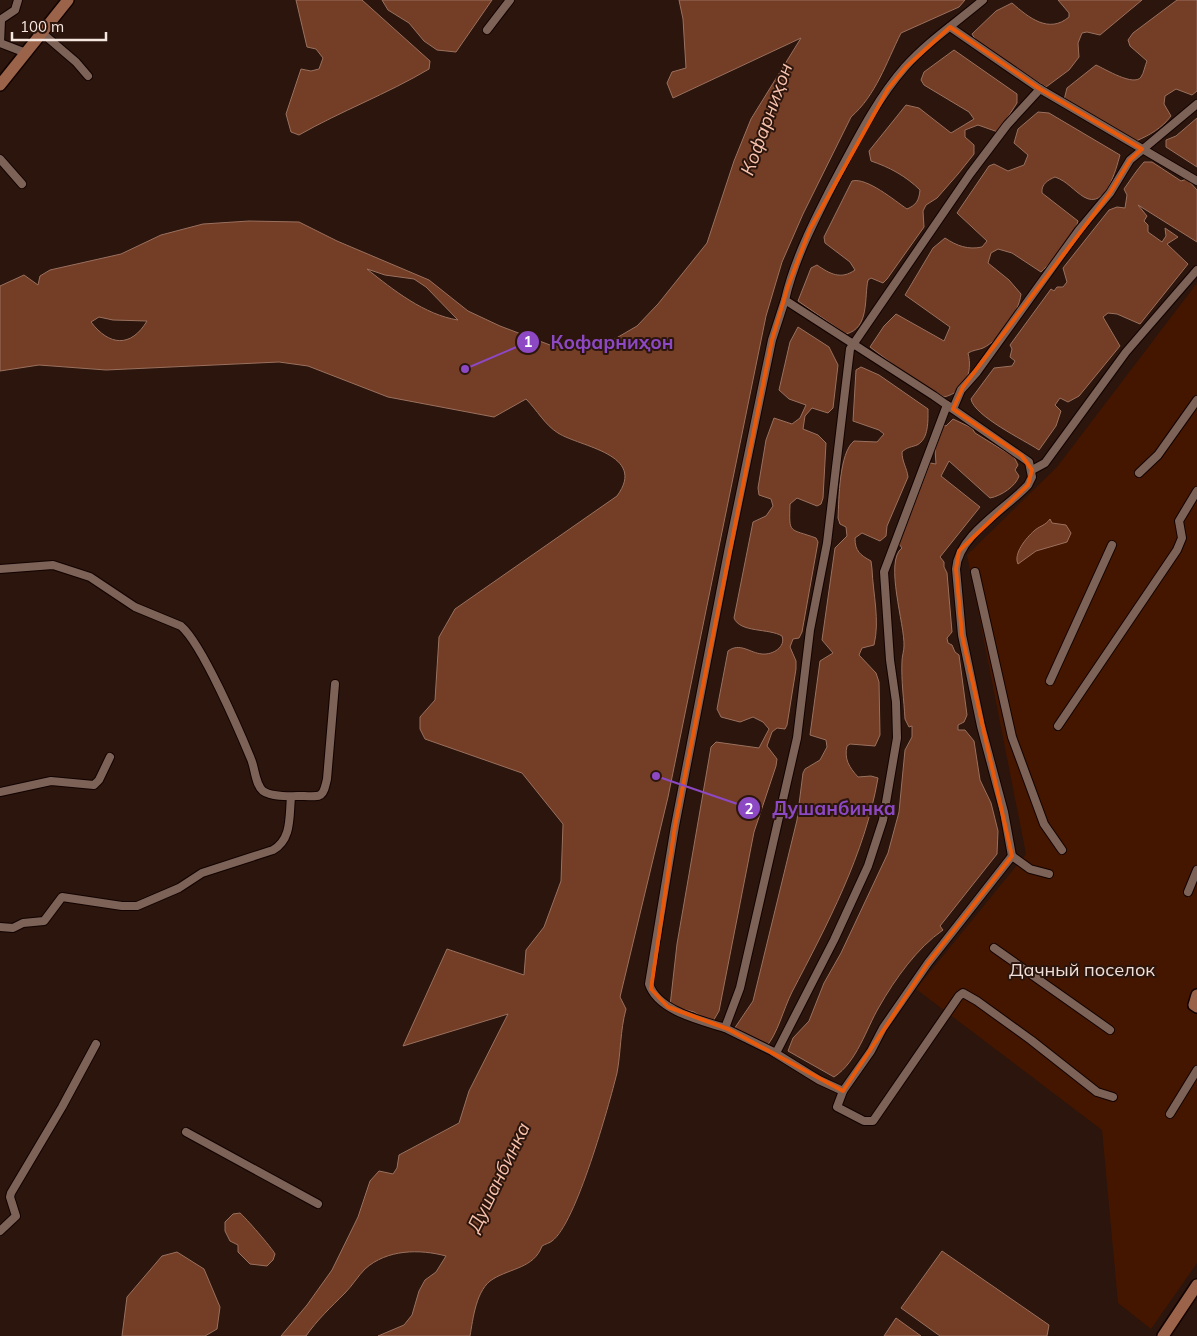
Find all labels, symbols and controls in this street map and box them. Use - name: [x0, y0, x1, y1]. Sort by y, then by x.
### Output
- scale bar: [12, 10, 106, 42]
- text: 100 m: [20, 17, 64, 36]
- water label: Кофарниҳон: [735, 59, 797, 179]
- callout: Кофарниҳон: [515, 325, 683, 359]
- text: Кофарниҳон: [550, 330, 674, 354]
- text: 1: [523, 332, 533, 351]
- callout: Душанбинка: [737, 791, 906, 825]
- text: Душанбинка: [772, 796, 896, 820]
- text: 2: [744, 799, 754, 818]
- park label: Дачный поселок: [1009, 958, 1155, 981]
- water label: Душанбинка: [461, 1118, 535, 1237]

